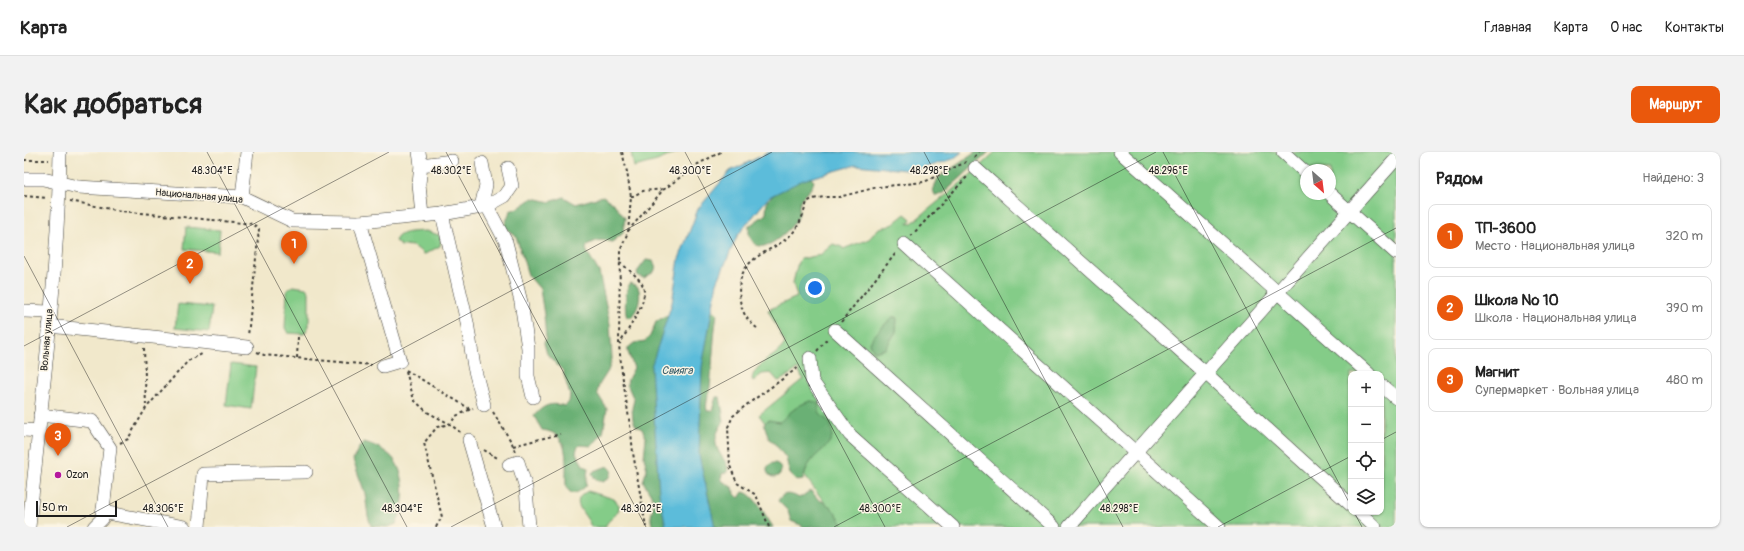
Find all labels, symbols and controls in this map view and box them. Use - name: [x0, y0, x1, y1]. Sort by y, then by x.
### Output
- text: Карта: [20, 16, 67, 40]
- text: Главная: [1484, 19, 1531, 36]
- text: Карта: [1553, 19, 1588, 36]
- text: О нас: [1610, 19, 1643, 36]
- text: Контакты: [1665, 19, 1724, 36]
- button: Маршрут: [1631, 86, 1720, 123]
- text: Как добраться: [24, 87, 202, 122]
- north arrow: [1300, 164, 1336, 200]
- text: 48.304°E: [192, 165, 232, 177]
- text: 48.302°E: [431, 165, 471, 177]
- text: 48.300°E: [669, 165, 711, 177]
- text: 48.298°E: [910, 165, 948, 177]
- text: 48.296°E: [1148, 165, 1188, 177]
- text: Рядом: [1436, 168, 1483, 189]
- text: Найдено: 3: [1642, 170, 1704, 186]
- street label: Национальная улица: [155, 186, 244, 206]
- text: ТП-3600: [1475, 219, 1536, 238]
- text: 1: [1447, 228, 1453, 244]
- text: 320 m: [1665, 228, 1703, 244]
- pin: 1: [281, 231, 307, 264]
- text: Место · Национальная улица: [1475, 238, 1635, 254]
- pin: 2: [177, 251, 203, 284]
- your location: [805, 278, 825, 298]
- text: Школа № 10: [1475, 291, 1559, 310]
- text: 2: [1446, 300, 1454, 316]
- text: 390 m: [1666, 300, 1703, 316]
- street label: Вольная улица: [38, 308, 56, 372]
- text: Школа · Национальная улица: [1475, 310, 1636, 326]
- text: Магнит: [1475, 363, 1520, 382]
- water label: Свияга: [661, 364, 693, 377]
- map controls: [1348, 371, 1384, 515]
- button: +: [1348, 371, 1384, 407]
- text: 3: [1446, 372, 1454, 388]
- text: 480 m: [1666, 372, 1703, 388]
- text: Супермаркет · Вольная улица: [1475, 382, 1639, 398]
- button: −: [1348, 407, 1384, 443]
- pin: 3: [45, 423, 71, 456]
- button: locate: [1348, 443, 1384, 479]
- place label: Ozon: [66, 469, 89, 481]
- marker: Ozon: [53, 470, 63, 480]
- button: layers: [1348, 479, 1384, 515]
- scale bar: [36, 499, 117, 518]
- text: 50 m: [42, 501, 68, 514]
- text: 48.306°E: [143, 503, 183, 515]
- text: 48.304°E: [382, 503, 422, 515]
- text: 48.302°E: [621, 503, 661, 515]
- text: 48.300°E: [859, 503, 901, 515]
- text: 48.298°E: [1100, 503, 1138, 515]

